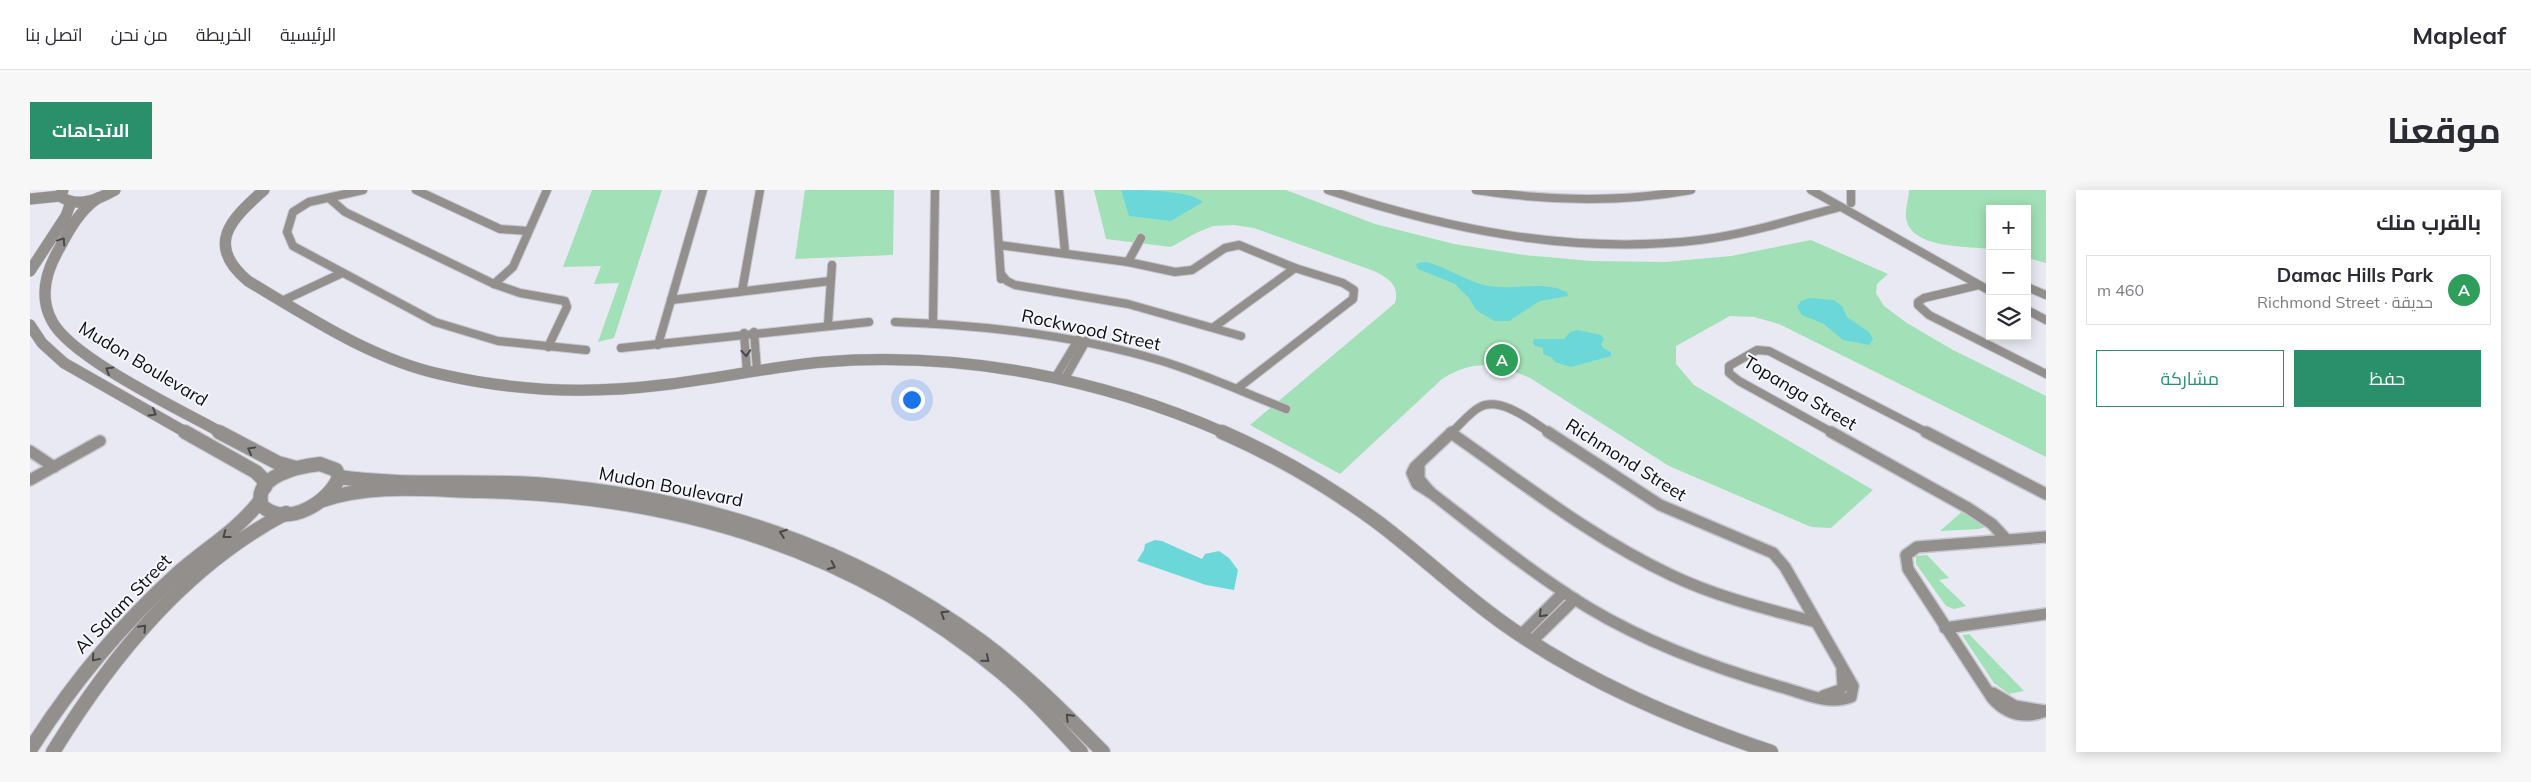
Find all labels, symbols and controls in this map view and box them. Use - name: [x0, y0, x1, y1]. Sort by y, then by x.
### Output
- text: Mapleaf: [2412, 20, 2506, 50]
- text: اتصل بنا: [25, 23, 83, 46]
- text: من نحن: [111, 23, 168, 46]
- text: الخريطة: [196, 23, 252, 46]
- text: الرئيسية: [280, 23, 336, 46]
- button: الاتجاهات: [30, 102, 152, 159]
- text: موقعنا: [2387, 108, 2501, 152]
- map controls: [1986, 205, 2031, 340]
- button: +: [1986, 205, 2031, 250]
- text: بالقرب منك: [2376, 209, 2481, 235]
- one-way arrow: [56, 238, 65, 247]
- button: −: [1986, 250, 2031, 295]
- text: Damac Hills Park: [2277, 263, 2433, 287]
- text: 460 m: [2097, 280, 2144, 300]
- text: A: [2458, 280, 2470, 300]
- text: حديقة · Richmond Street: [2257, 292, 2433, 312]
- button: layers: [1986, 295, 2031, 340]
- street label: Rockwood Street: [1019, 304, 1163, 355]
- street label: Mudon Boulevard: [75, 316, 212, 411]
- pin: A: [1486, 341, 1518, 379]
- one-way arrow: [740, 349, 751, 357]
- street label: Topanga Street: [1739, 350, 1861, 435]
- button: مشاركة: [2096, 350, 2284, 407]
- button: حفظ: [2294, 350, 2481, 407]
- one-way arrow: [106, 366, 115, 376]
- your location: [899, 387, 925, 413]
- one-way arrow: [148, 407, 157, 417]
- street label: Richmond Street: [1562, 413, 1691, 506]
- one-way arrow: [247, 446, 256, 456]
- street label: Mudon Boulevard: [597, 461, 745, 512]
- one-way arrow: [223, 529, 232, 537]
- one-way arrow: [779, 529, 788, 539]
- street label: Al Salam Street: [69, 549, 176, 658]
- one-way arrow: [827, 560, 836, 570]
- one-way arrow: [1539, 608, 1548, 617]
- one-way arrow: [940, 610, 949, 620]
- one-way arrow: [138, 625, 147, 634]
- one-way arrow: [92, 652, 101, 661]
- one-way arrow: [980, 654, 989, 663]
- one-way arrow: [1066, 713, 1075, 722]

